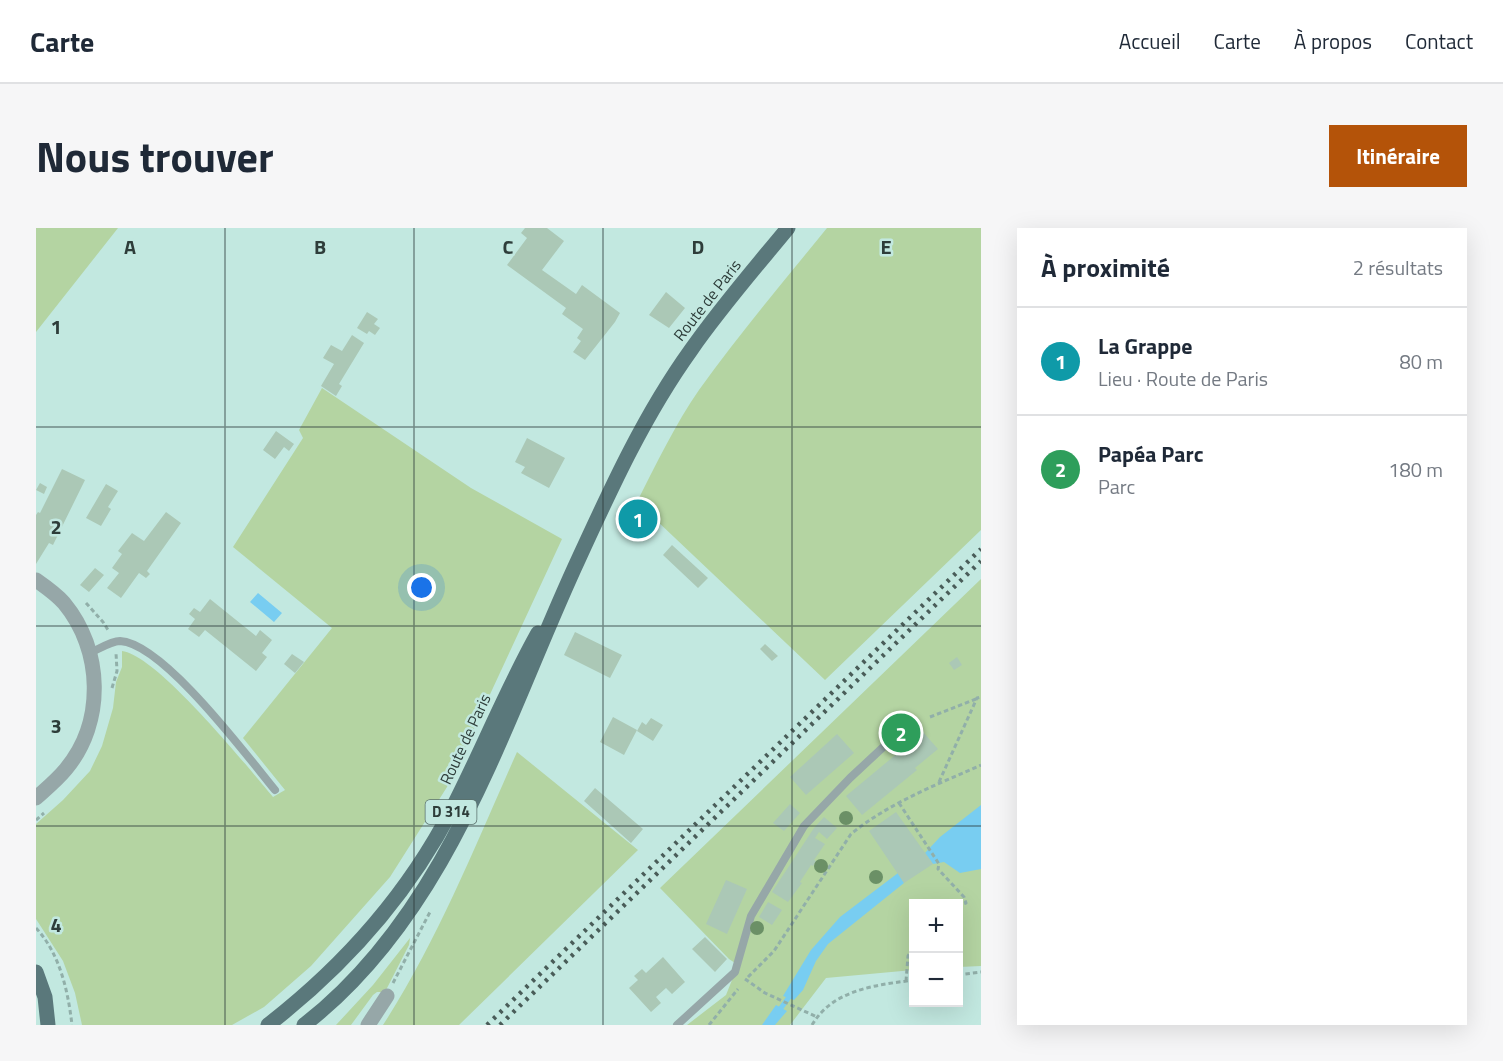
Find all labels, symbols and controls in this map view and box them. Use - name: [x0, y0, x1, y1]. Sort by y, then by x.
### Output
- text: Carte: [30, 20, 94, 63]
- text: Accueil: [1119, 25, 1181, 57]
- text: Carte: [1214, 25, 1261, 57]
- text: À propos: [1294, 25, 1372, 57]
- text: Contact: [1405, 25, 1473, 57]
- text: Nous trouver: [36, 124, 274, 188]
- button: Itinéraire: [1329, 125, 1467, 187]
- text: A: [124, 231, 136, 262]
- text: B: [314, 231, 326, 262]
- text: C: [503, 231, 514, 262]
- text: D: [692, 231, 704, 262]
- text: E: [880, 231, 892, 262]
- text: À proximité: [1041, 248, 1170, 287]
- text: 2 résultats: [1353, 252, 1443, 283]
- street label: Route de Paris: [667, 254, 747, 346]
- text: 1: [50, 311, 62, 342]
- text: La Grappe: [1098, 329, 1193, 363]
- text: 1: [1055, 346, 1066, 377]
- text: 80 m: [1399, 346, 1443, 377]
- text: Lieu · Route de Paris: [1098, 363, 1268, 394]
- text: Papéa Parc: [1098, 437, 1203, 471]
- text: 2: [1055, 454, 1066, 485]
- text: 180 m: [1388, 454, 1443, 485]
- text: Parc: [1098, 471, 1135, 502]
- pin: 1: [618, 496, 658, 542]
- text: 2: [50, 511, 62, 542]
- your location: [407, 573, 436, 602]
- street label: Route de Paris: [433, 690, 497, 788]
- text: 3: [50, 710, 62, 741]
- pin: 2: [882, 710, 920, 756]
- road number: D 314: [426, 800, 476, 824]
- map controls: [909, 899, 963, 1007]
- button: +: [909, 899, 963, 953]
- text: 4: [50, 909, 62, 940]
- button: −: [909, 953, 963, 1007]

